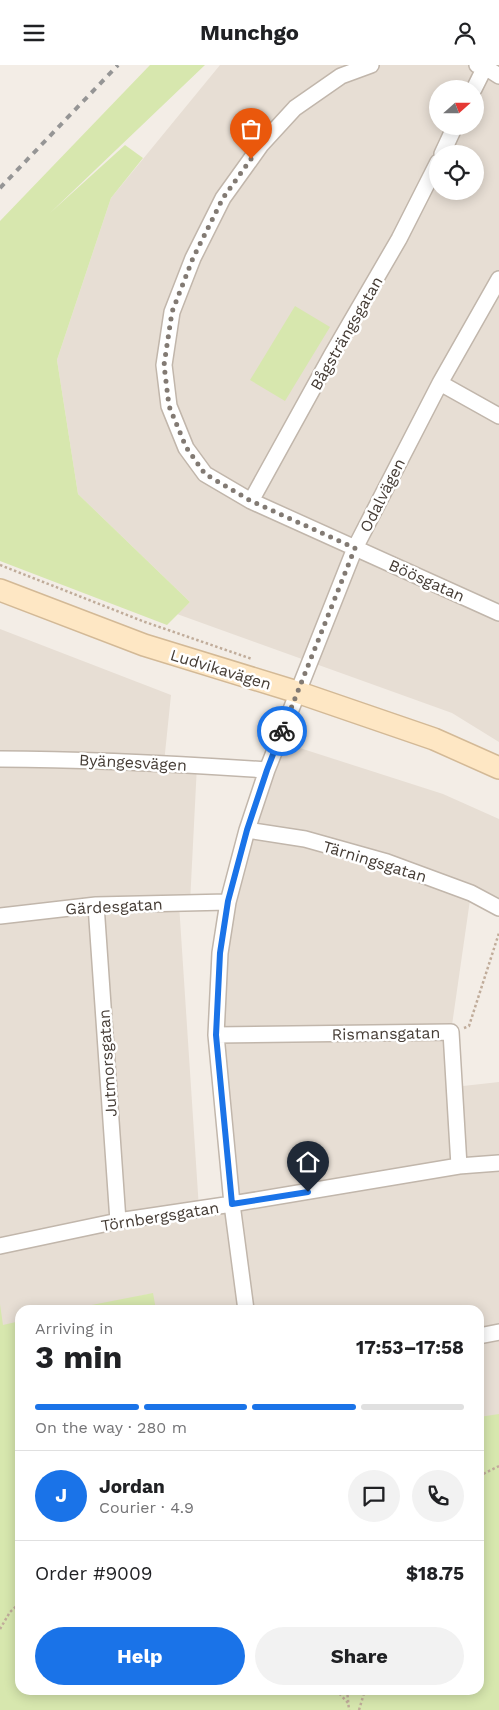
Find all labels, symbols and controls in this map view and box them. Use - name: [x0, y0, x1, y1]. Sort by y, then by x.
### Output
- icon: menu: [20, 19, 48, 47]
- icon: person: [451, 19, 479, 47]
- text: Munchgo: [200, 20, 299, 45]
- north arrow: [429, 80, 484, 135]
- map controls: [429, 80, 484, 200]
- pin: [230, 108, 272, 159]
- icon: bag: [237, 115, 265, 143]
- button: locate: [429, 145, 484, 200]
- street label: Bågsträngsgatan: [306, 273, 387, 394]
- street label: Odalvägen: [356, 455, 409, 535]
- street label: Böösgatan: [386, 555, 468, 606]
- street label: Ludvikavägen: [168, 645, 274, 694]
- courier: [257, 706, 307, 756]
- icon: bike: [268, 717, 296, 745]
- street label: Byängesvägen: [78, 750, 188, 775]
- street label: Tärningsgatan: [321, 837, 429, 886]
- street label: Gärdesgatan: [65, 894, 163, 919]
- street label: Jutmorsgatan: [94, 1008, 121, 1117]
- street label: Rismansgatan: [331, 1023, 441, 1044]
- pin: [287, 1141, 329, 1192]
- icon: home: [294, 1148, 322, 1176]
- street label: Törnbergsgatan: [100, 1198, 220, 1235]
- text: Arriving in: [35, 1319, 113, 1338]
- text: 17:53–17:58: [356, 1336, 464, 1359]
- text: 3 min: [35, 1338, 122, 1376]
- text: On the way · 280 m: [35, 1418, 187, 1437]
- button: chat: [348, 1470, 400, 1522]
- button: phone: [412, 1470, 464, 1522]
- text: Jordan: [99, 1475, 165, 1498]
- text: J: [55, 1484, 67, 1507]
- text: Courier · 4.9: [99, 1498, 194, 1517]
- text: Order #9009: [35, 1562, 152, 1585]
- text: $18.75: [406, 1562, 464, 1585]
- button: Help: [35, 1627, 245, 1685]
- button: Share: [255, 1627, 464, 1685]

